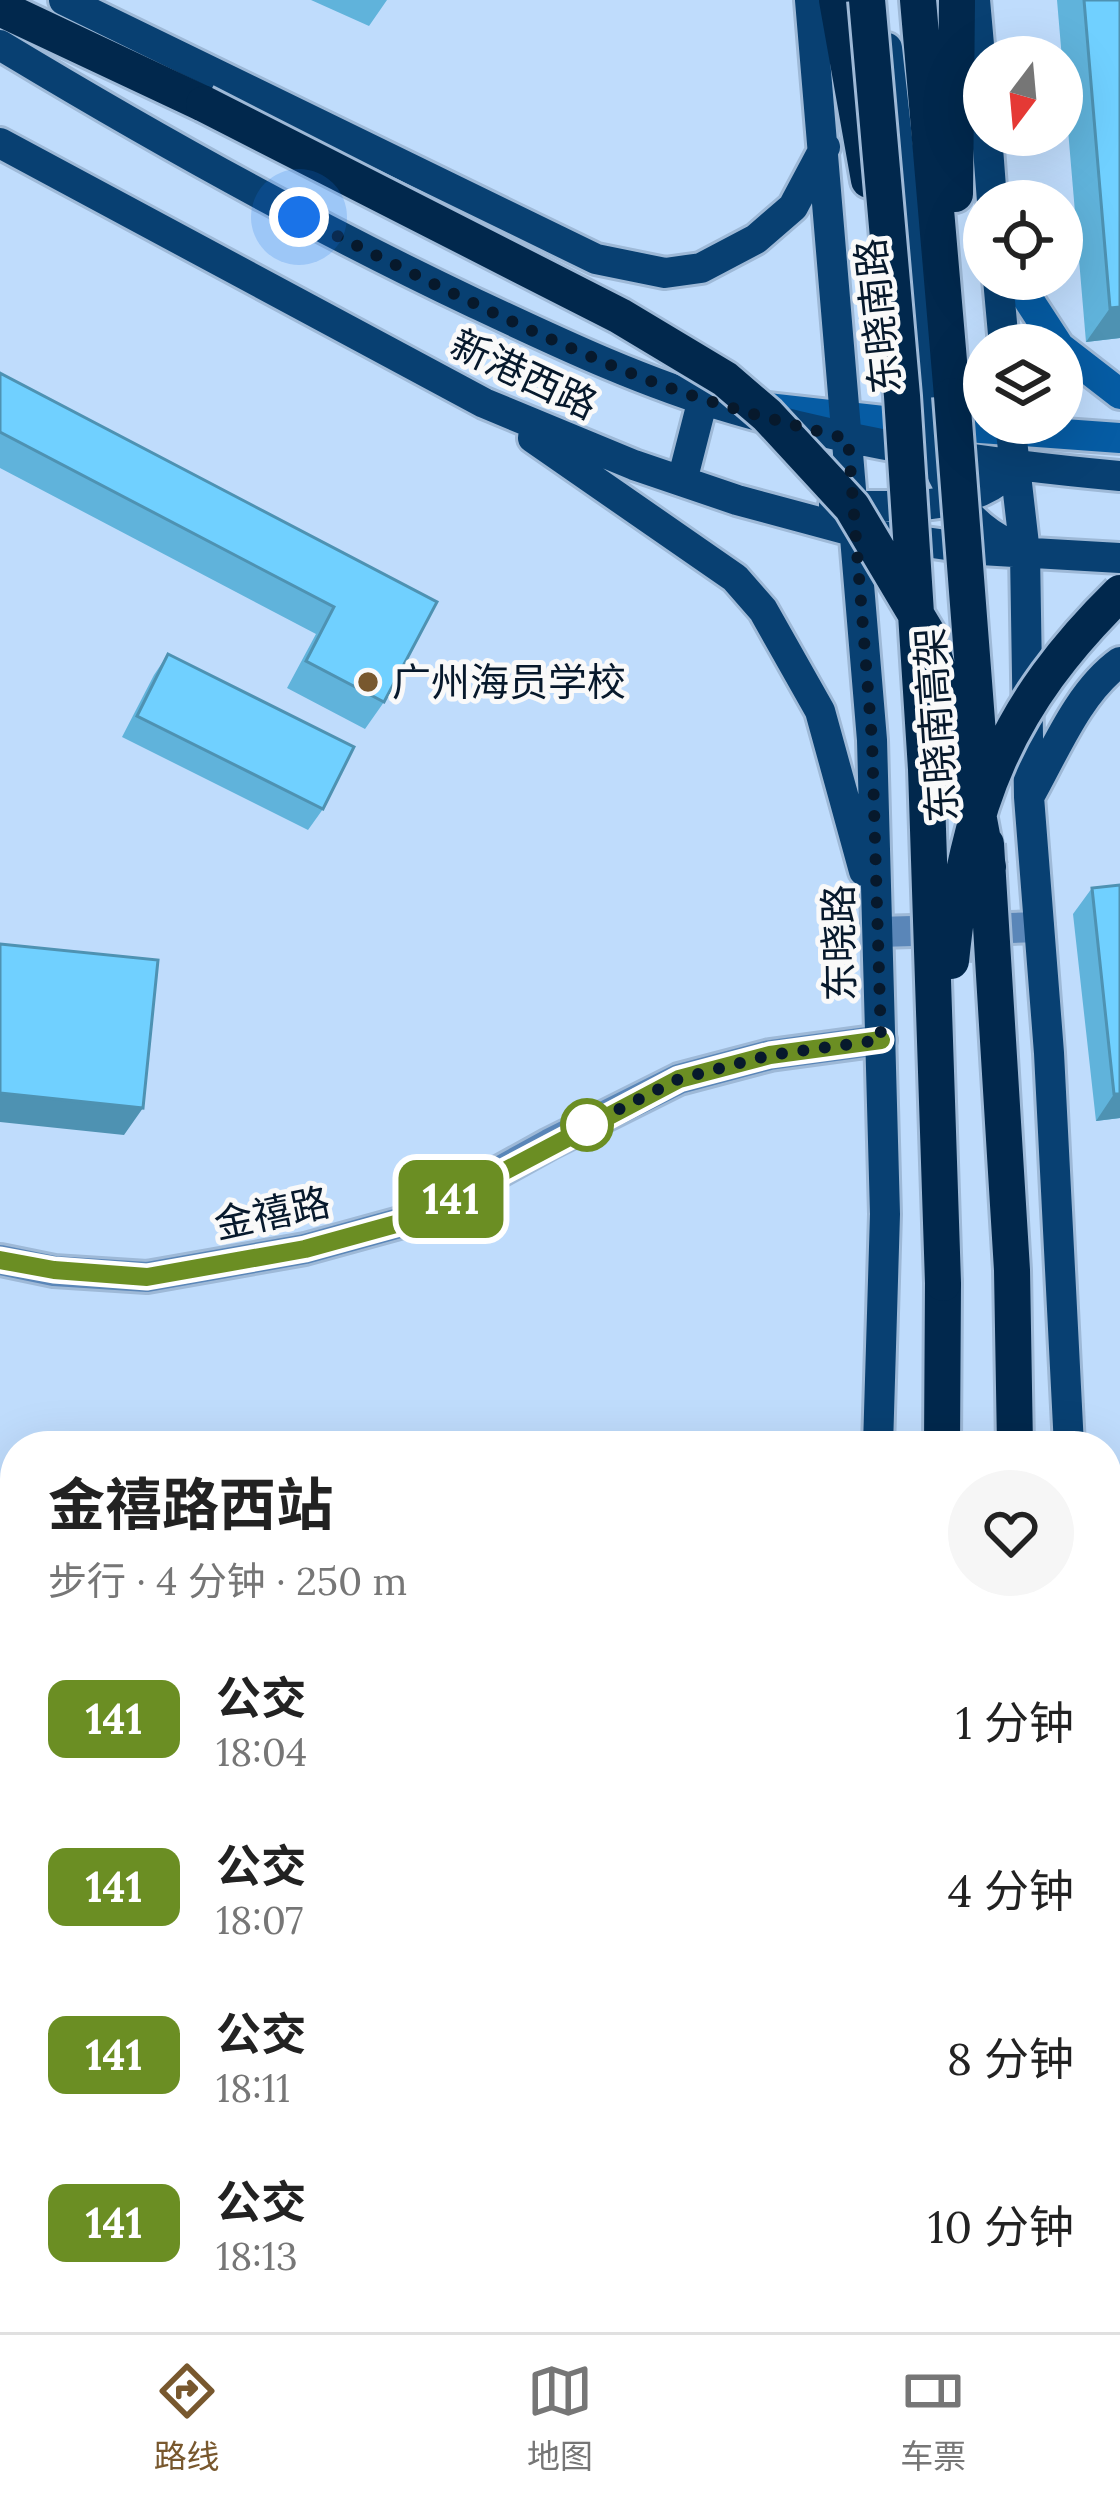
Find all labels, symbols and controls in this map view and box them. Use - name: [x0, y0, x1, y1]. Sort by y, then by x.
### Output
- north arrow: [963, 36, 1083, 156]
- map controls: [963, 36, 1083, 444]
- button: locate: [963, 180, 1083, 300]
- your location: [269, 187, 329, 247]
- street label: 东晓南路: [845, 236, 911, 396]
- street label: 新港西路: [443, 318, 605, 430]
- button: layers: [963, 324, 1083, 444]
- street label: 东晓南高架: [904, 626, 968, 824]
- place label: 广州海员学校: [392, 657, 626, 707]
- marker: 广州海员学校: [355, 669, 381, 695]
- street label: 东晓路: [813, 884, 865, 1002]
- unlabelled marker: [562, 1100, 612, 1150]
- line badge: 141: [382, 1160, 520, 1238]
- text: 141: [422, 1172, 480, 1226]
- street label: 金禧路: [210, 1176, 334, 1250]
- text: 金禧路西站: [48, 1468, 333, 1541]
- button: heart: [948, 1470, 1074, 1596]
- text: 步行 · 4 分钟 · 250 m: [48, 1556, 407, 1606]
- text: 公交: [216, 1669, 306, 1726]
- text: 141: [85, 1692, 143, 1746]
- text: 1 分钟: [956, 1694, 1074, 1751]
- text: 18:04: [216, 1727, 307, 1777]
- text: 公交: [216, 1837, 306, 1894]
- text: 141: [85, 1860, 143, 1914]
- text: 4 分钟: [948, 1862, 1074, 1919]
- text: 18:07: [216, 1895, 303, 1945]
- text: 公交: [216, 2005, 306, 2062]
- text: 141: [85, 2028, 143, 2082]
- text: 8 分钟: [947, 2030, 1074, 2087]
- text: 18:11: [216, 2063, 290, 2113]
- text: 公交: [216, 2173, 306, 2230]
- text: 141: [85, 2196, 143, 2250]
- text: 10 分钟: [928, 2198, 1074, 2255]
- text: 18:13: [216, 2231, 298, 2281]
- tab: 路线: [154, 2358, 220, 2478]
- tab: 地图: [527, 2358, 593, 2478]
- tab: 车票: [900, 2358, 966, 2478]

